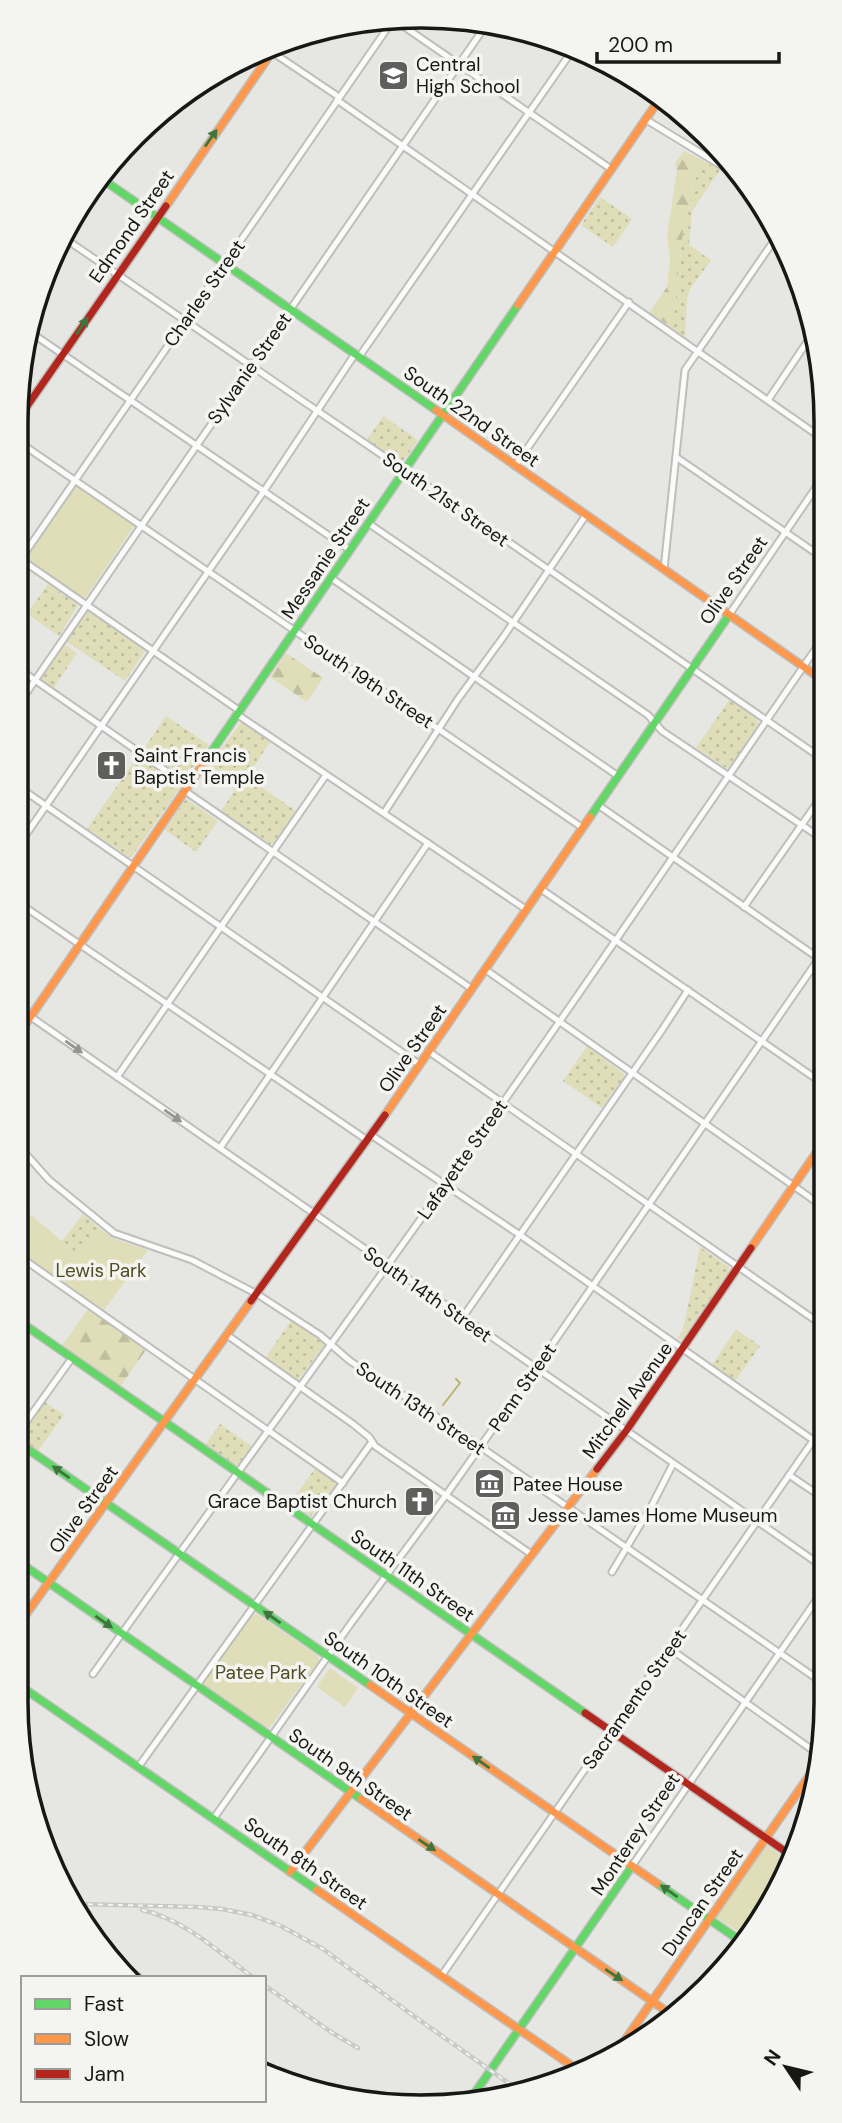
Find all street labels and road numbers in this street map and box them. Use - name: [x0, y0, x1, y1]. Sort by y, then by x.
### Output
- street label: Edmond Street: [83, 165, 180, 288]
- street label: Charles Street: [158, 235, 251, 352]
- street label: Sylvanie Street: [202, 308, 297, 429]
- street label: South 22nd Street: [399, 360, 545, 473]
- street label: South 21st Street: [378, 446, 514, 552]
- street label: Messanie Street: [276, 493, 375, 624]
- street label: Olive Street: [694, 531, 773, 630]
- street label: South 19th Street: [299, 629, 439, 734]
- street label: Olive Street: [373, 999, 452, 1098]
- street label: Lafayette Street: [412, 1094, 513, 1224]
- street label: South 14th Street: [359, 1241, 497, 1348]
- street label: Mitchell Avenue: [577, 1337, 678, 1464]
- street label: Penn Street: [483, 1338, 562, 1436]
- street label: South 13th Street: [351, 1356, 490, 1461]
- street label: Olive Street: [43, 1460, 124, 1558]
- street label: South 11th Street: [346, 1523, 480, 1627]
- street label: Sacramento Street: [577, 1624, 692, 1774]
- street label: South 10th Street: [319, 1625, 458, 1733]
- street label: South 9th Street: [284, 1722, 418, 1826]
- street label: Monterey Street: [585, 1768, 686, 1900]
- street label: South 8th Street: [239, 1811, 372, 1915]
- street label: Duncan Street: [656, 1844, 749, 1961]

